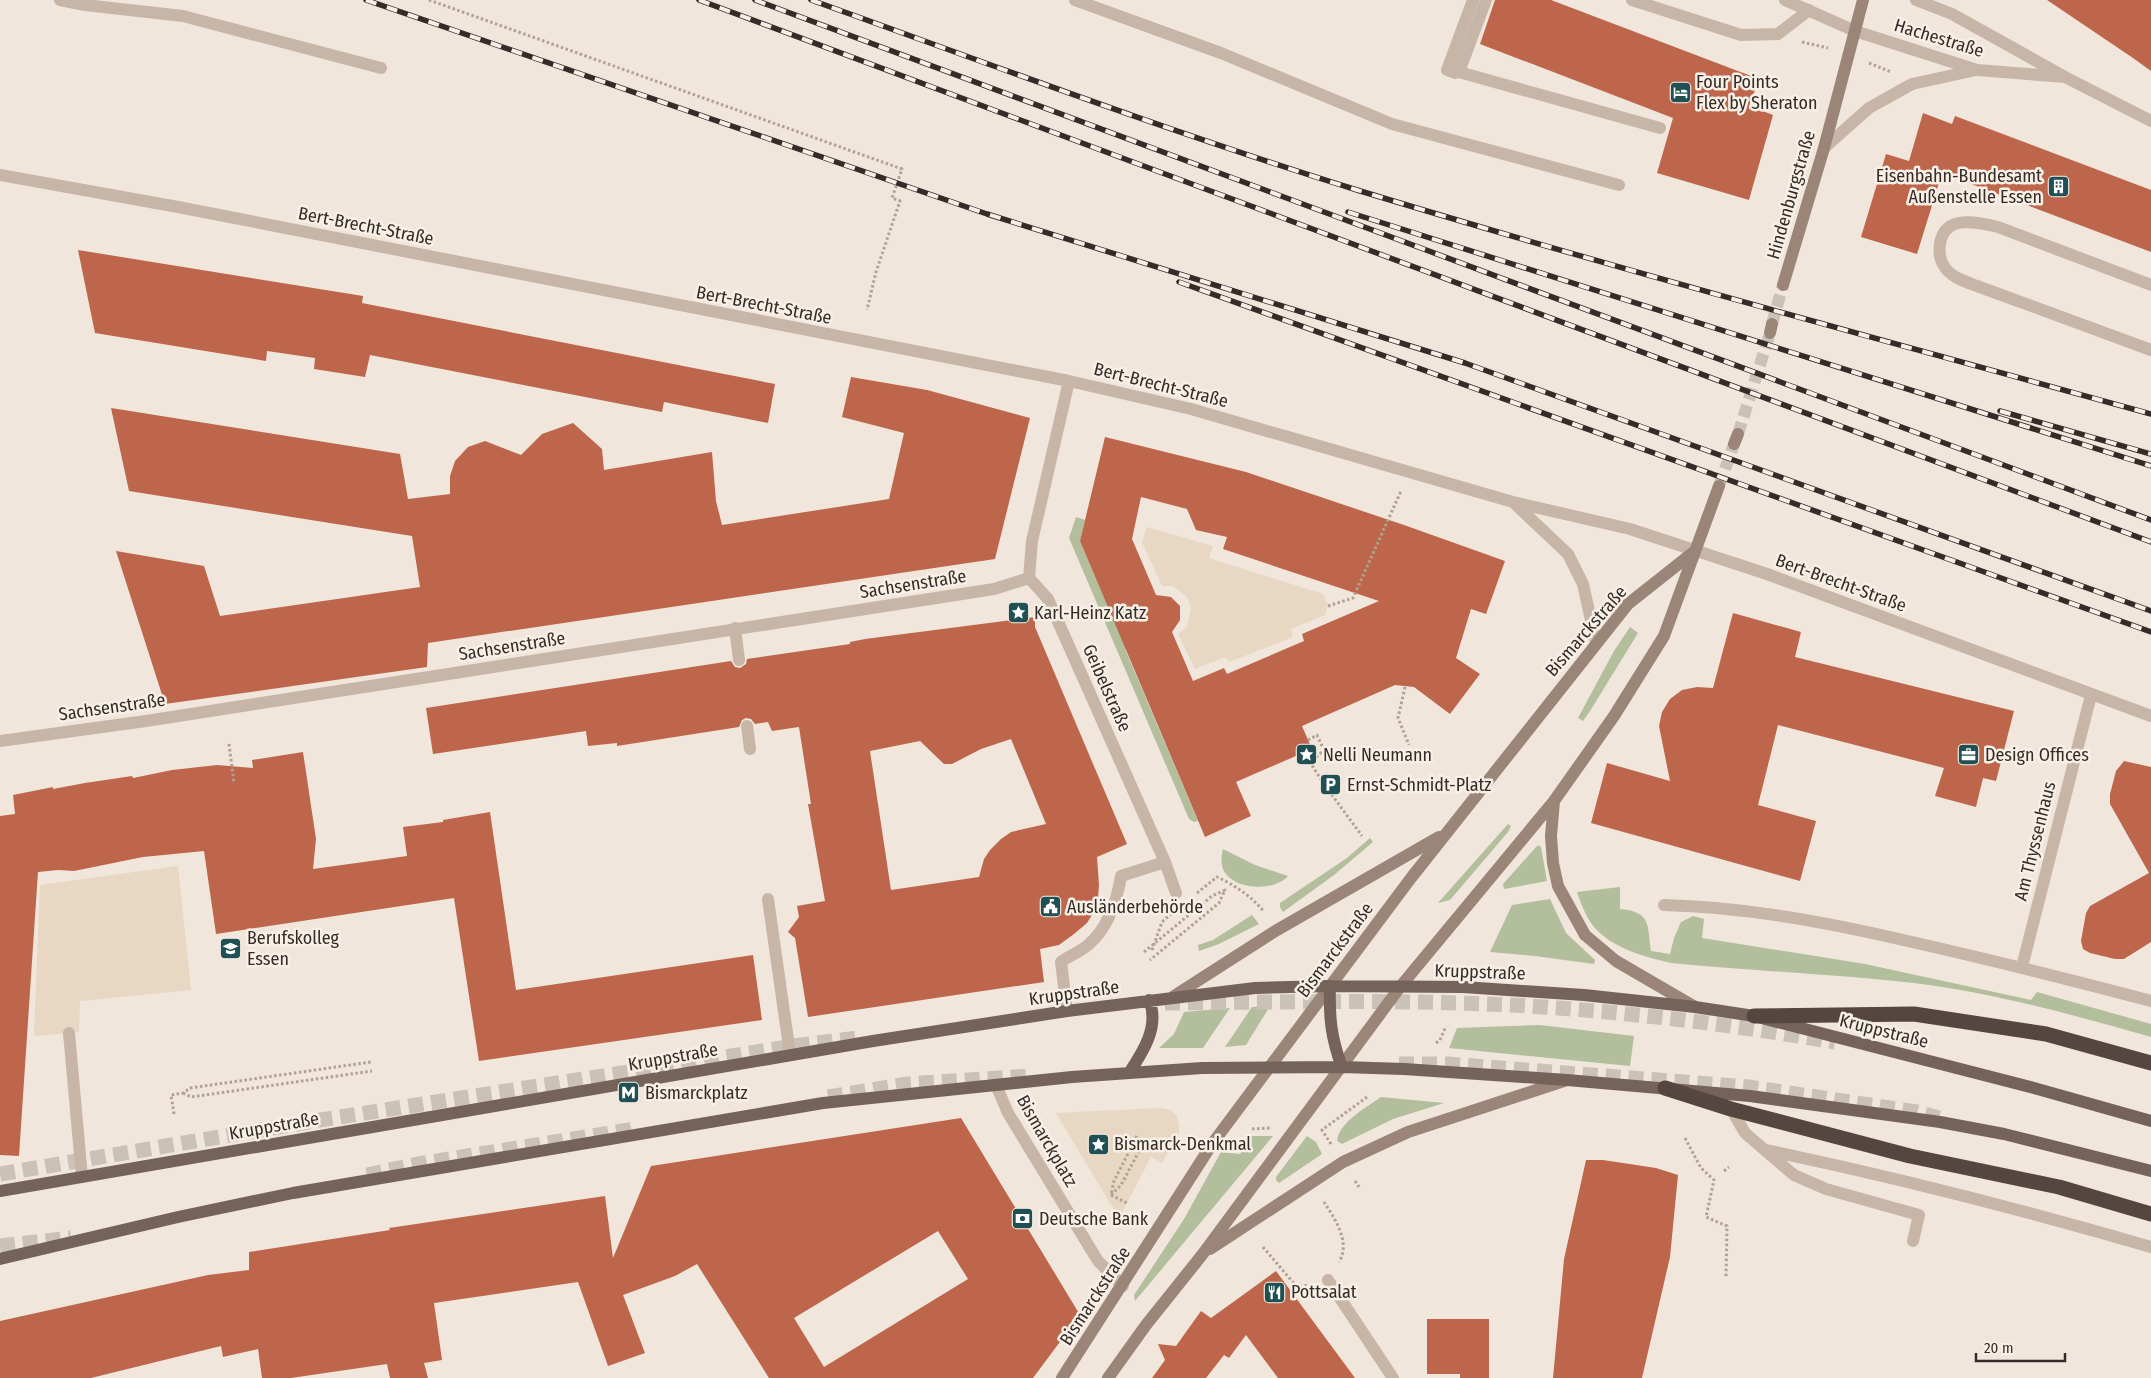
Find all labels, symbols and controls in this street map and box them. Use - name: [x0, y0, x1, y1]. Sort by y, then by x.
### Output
- street label: Hachestraße: [1892, 14, 1987, 62]
- place label: Four Points Flex by Sheraton: [1696, 71, 1817, 114]
- hotel icon: Four Points Flex by Sheraton: [1668, 80, 1692, 104]
- street label: Hindenburgstraße: [1762, 128, 1820, 262]
- place label: Eisenbahn-Bundesamt Außenstelle Essen: [1876, 165, 2042, 208]
- building icon: Eisenbahn-Bundesamt Außenstelle Essen: [2046, 174, 2070, 198]
- street label: Bert-Brecht-Straße: [296, 202, 436, 250]
- street label: Bert-Brecht-Straße: [694, 281, 834, 329]
- street label: Bert-Brecht-Straße: [1092, 358, 1230, 412]
- street label: Bert-Brecht-Straße: [1773, 549, 1909, 617]
- street label: Sachsenstraße: [858, 565, 968, 603]
- street label: Bismarckstraße: [1541, 581, 1631, 681]
- place icon: Karl-Heinz Katz: [1006, 601, 1030, 625]
- place label: Karl-Heinz Katz: [1034, 602, 1146, 624]
- street label: Sachsenstraße: [457, 627, 567, 665]
- street label: Geibelstraße: [1078, 641, 1136, 735]
- street label: Sachsenstraße: [57, 689, 167, 725]
- place icon: Nelli Neumann: [1295, 743, 1319, 767]
- office icon: Design Offices: [1957, 743, 1981, 767]
- place label: Nelli Neumann: [1323, 744, 1432, 766]
- place label: Design Offices: [1985, 744, 2089, 766]
- parking icon: Ernst-Schmidt-Platz: [1319, 773, 1343, 797]
- place label: Ernst-Schmidt-Platz: [1347, 774, 1491, 796]
- street label: Am Thyssenhaus: [2010, 779, 2061, 903]
- public building icon: Ausländerbehörde: [1039, 895, 1063, 919]
- place label: Ausländerbehörde: [1067, 896, 1203, 918]
- street label: Bismarckstraße: [1292, 898, 1378, 1002]
- place label: Berufskolleg Essen: [247, 927, 340, 970]
- school or university icon: Berufskolleg Essen: [219, 936, 243, 960]
- street label: Kruppstraße: [1434, 959, 1526, 985]
- street label: Kruppstraße: [1027, 976, 1121, 1010]
- street label: Kruppstraße: [1837, 1009, 1931, 1053]
- street label: Kruppstraße: [626, 1038, 720, 1076]
- metro station icon: Bismarckplatz: [617, 1081, 641, 1105]
- place label: Bismarckplatz: [645, 1082, 748, 1104]
- street label: Bismarckplatz: [1012, 1091, 1082, 1191]
- street label: Kruppstraße: [227, 1107, 321, 1145]
- place icon: Bismarck-Denkmal: [1086, 1132, 1110, 1156]
- place label: Bismarck-Denkmal: [1114, 1133, 1251, 1155]
- bank icon: Deutsche Bank: [1011, 1207, 1035, 1231]
- place label: Deutsche Bank: [1039, 1208, 1149, 1230]
- street label: Bismarckstraße: [1055, 1242, 1135, 1349]
- restaurant icon: Pottsalat: [1263, 1280, 1287, 1304]
- place label: Pottsalat: [1291, 1281, 1357, 1303]
- scale bar: [1976, 1330, 2065, 1362]
- text: 20 m: [1984, 1339, 2014, 1357]

